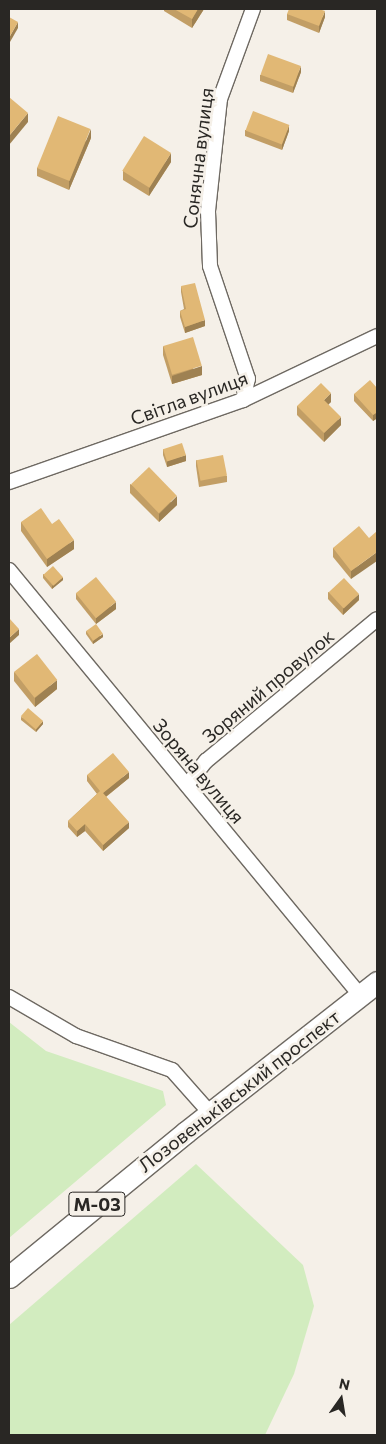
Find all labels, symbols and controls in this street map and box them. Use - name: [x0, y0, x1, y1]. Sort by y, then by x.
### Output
- street label: Сонячна вулиця: [178, 86, 218, 230]
- street label: Світла вулиця: [127, 366, 251, 430]
- street label: Зоряний провулок: [198, 624, 338, 748]
- street label: Зоряна вулиця: [149, 714, 249, 828]
- street label: Лозовеньківський проспект: [134, 1005, 344, 1177]
- road number: М-03: [68, 1188, 126, 1220]
- north arrow: [316, 1374, 366, 1424]
- text: N: [337, 1374, 352, 1393]

